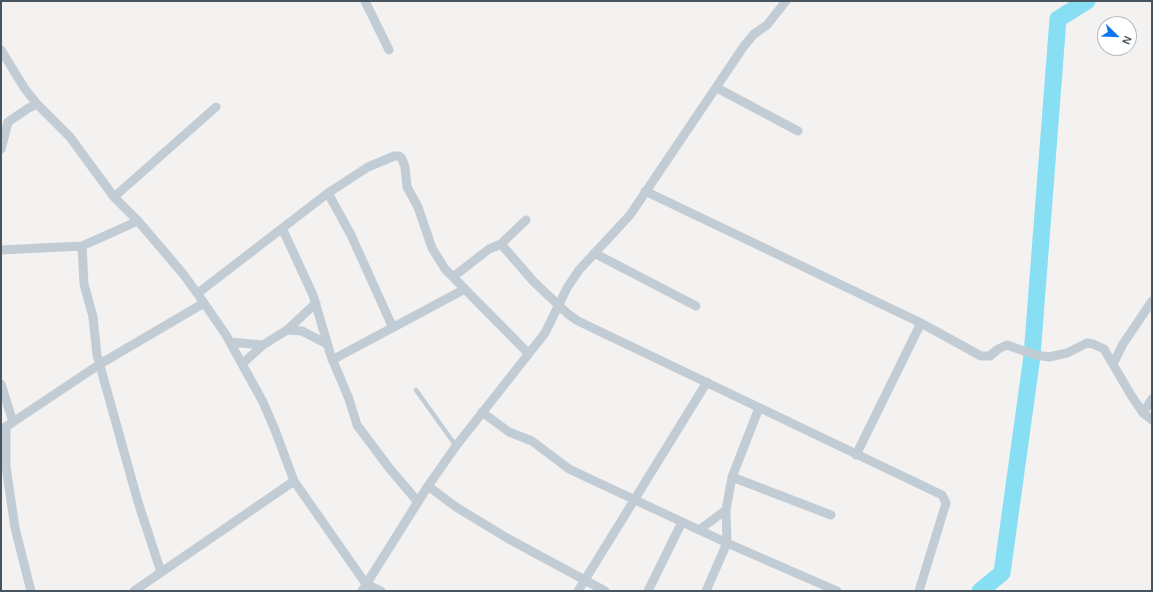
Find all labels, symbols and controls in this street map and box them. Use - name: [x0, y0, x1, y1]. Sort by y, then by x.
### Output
- north arrow: [1097, 16, 1137, 56]
- text: N: [1120, 34, 1134, 46]

